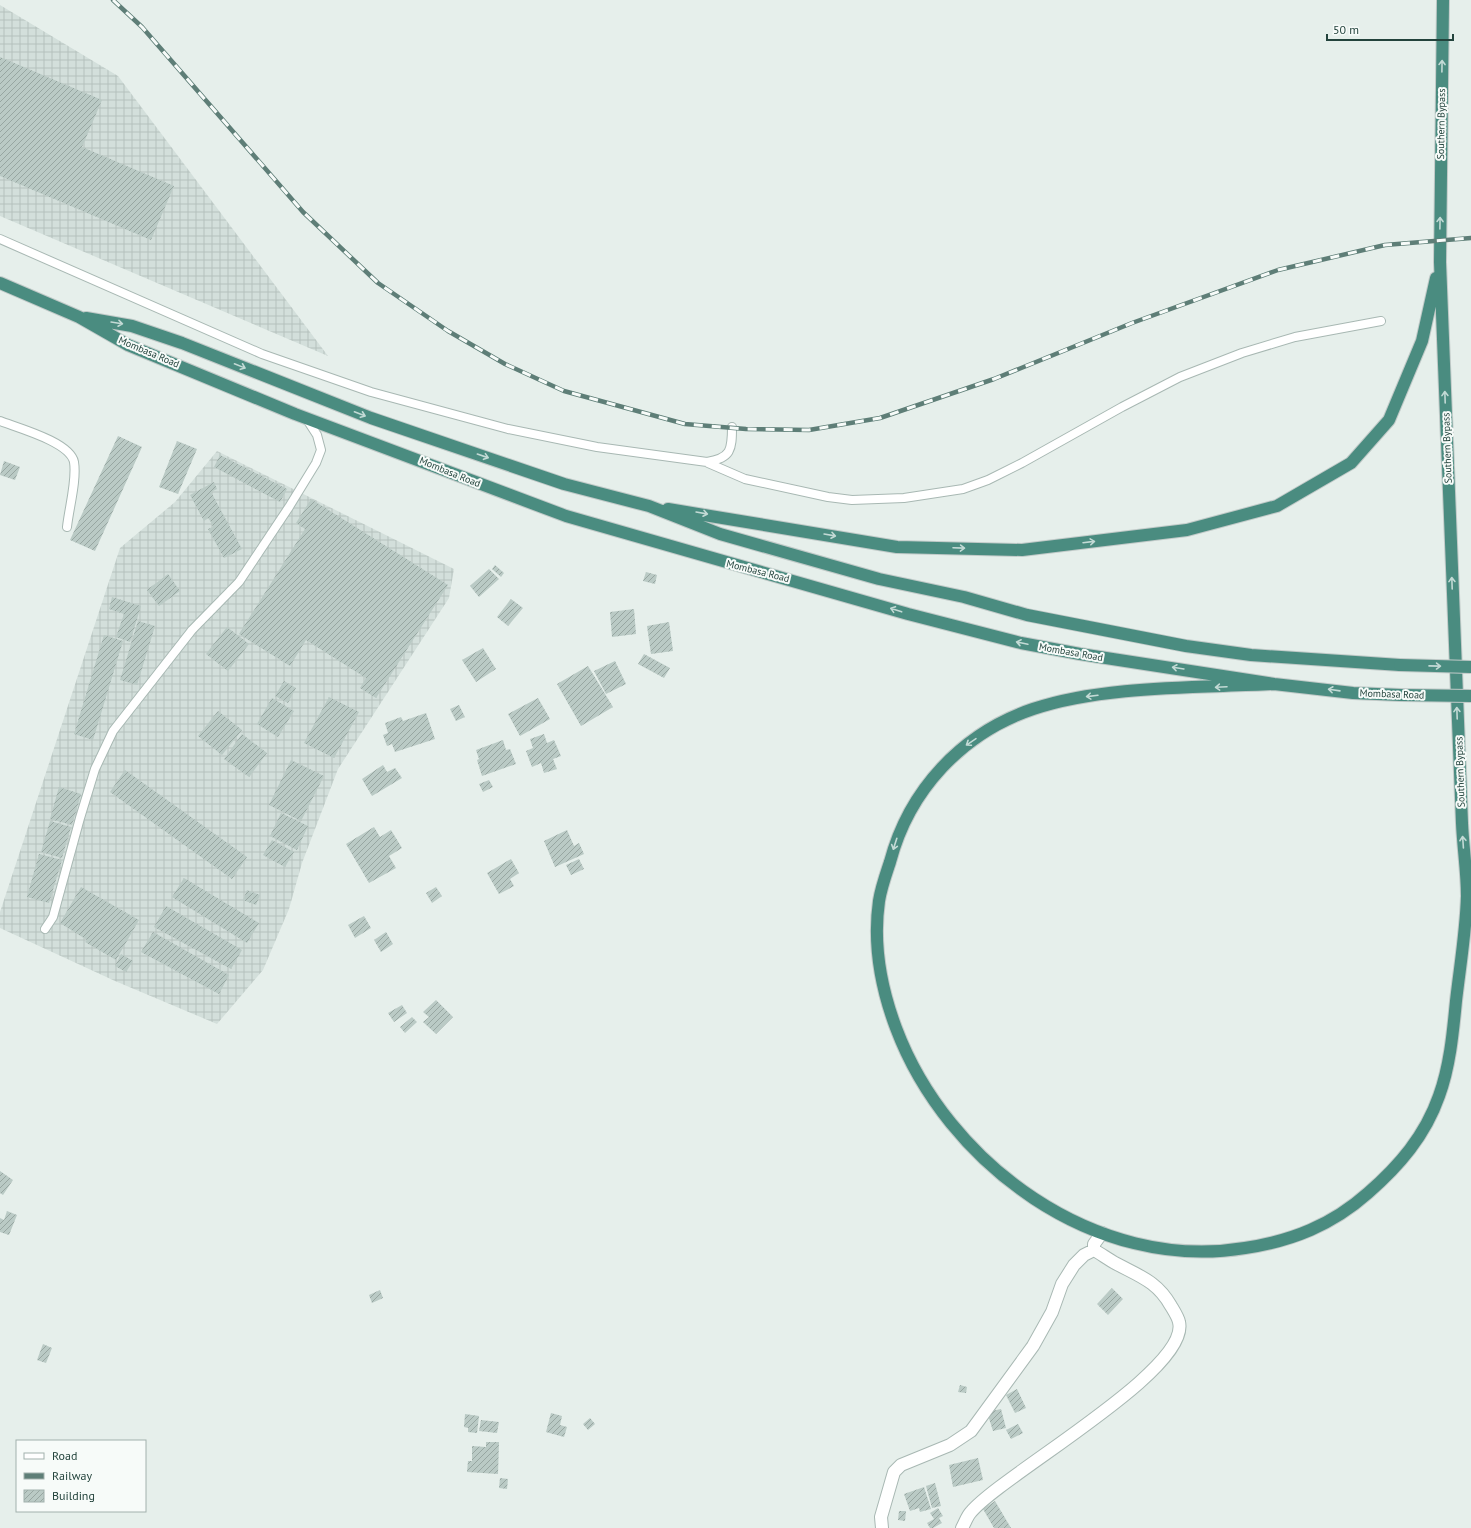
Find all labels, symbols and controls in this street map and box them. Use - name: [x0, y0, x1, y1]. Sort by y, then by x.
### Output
- scale bar: [1327, 16, 1453, 42]
- text: 50 m: [1333, 22, 1359, 37]
- one-way arrow: [1438, 60, 1446, 73]
- street label: Southern Bypass: [1434, 88, 1448, 160]
- one-way arrow: [1436, 217, 1444, 230]
- one-way arrow: [110, 319, 123, 327]
- street label: Mombasa Road: [117, 333, 181, 371]
- one-way arrow: [233, 363, 245, 370]
- one-way arrow: [1441, 391, 1449, 404]
- one-way arrow: [354, 410, 366, 418]
- street label: Southern Bypass: [1439, 412, 1455, 484]
- one-way arrow: [477, 453, 490, 460]
- street label: Mombasa Road: [418, 454, 482, 490]
- one-way arrow: [695, 510, 708, 518]
- one-way arrow: [823, 531, 836, 539]
- one-way arrow: [1082, 538, 1095, 546]
- one-way arrow: [952, 544, 965, 552]
- street label: Mombasa Road: [725, 557, 791, 585]
- one-way arrow: [1449, 577, 1456, 590]
- one-way arrow: [890, 606, 903, 613]
- one-way arrow: [1016, 638, 1029, 646]
- street label: Mombasa Road: [1038, 640, 1104, 664]
- one-way arrow: [1428, 662, 1441, 670]
- one-way arrow: [1172, 664, 1185, 672]
- one-way arrow: [1215, 683, 1228, 690]
- one-way arrow: [1328, 686, 1341, 694]
- street label: Mombasa Road: [1359, 686, 1425, 702]
- one-way arrow: [1086, 692, 1099, 700]
- one-way arrow: [1454, 707, 1461, 720]
- street label: Southern Bypass: [1452, 736, 1468, 808]
- one-way arrow: [966, 738, 977, 746]
- one-way arrow: [1459, 836, 1467, 849]
- one-way arrow: [891, 837, 898, 850]
- legend: [16, 1440, 146, 1512]
- text: Road: [52, 1448, 77, 1463]
- text: Railway: [52, 1468, 92, 1483]
- text: Building: [52, 1488, 95, 1503]

